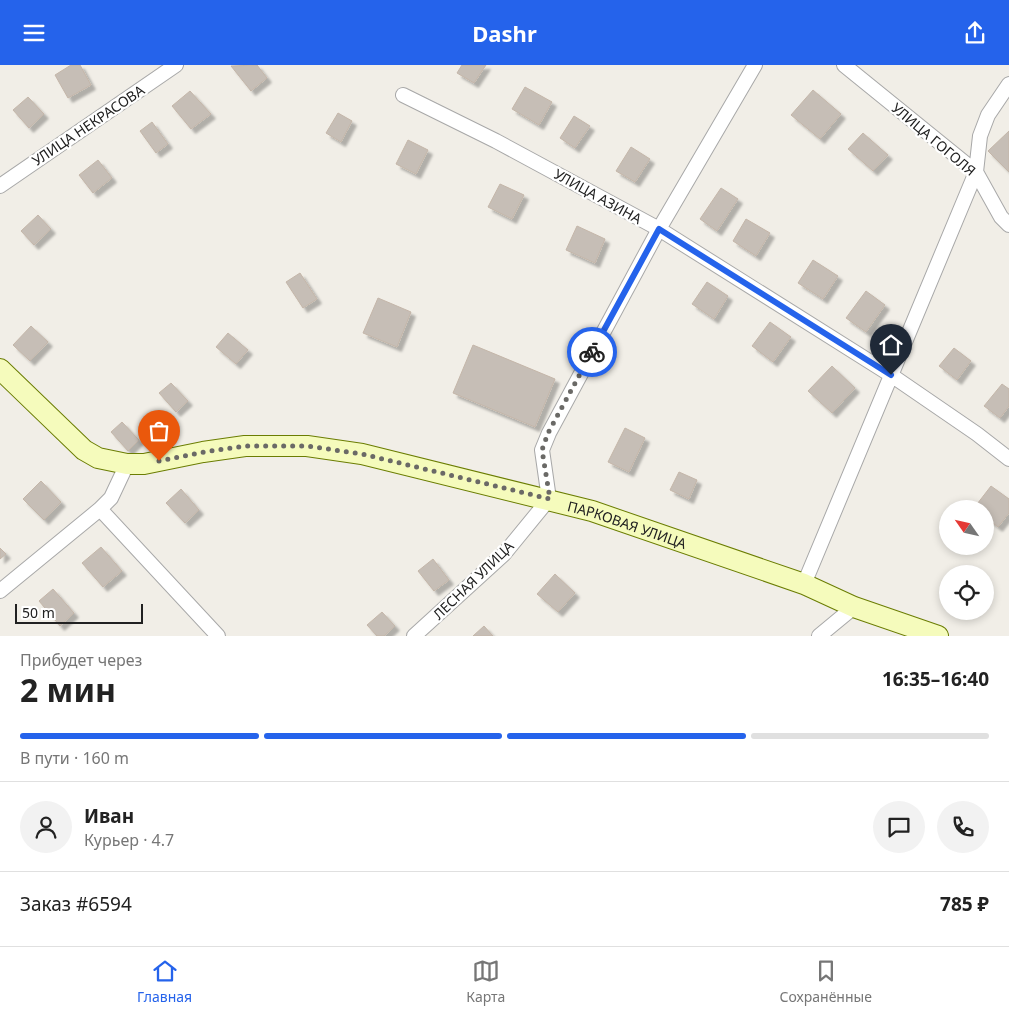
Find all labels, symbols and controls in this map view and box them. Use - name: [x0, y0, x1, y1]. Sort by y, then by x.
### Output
- text: Dashr: [472, 18, 537, 48]
- icon: menu: [20, 19, 48, 47]
- icon: share: [961, 19, 989, 47]
- street label: УЛИЦА НЕКРАСОВА: [28, 80, 148, 170]
- street label: УЛИЦА ГОГОЛЯ: [888, 98, 980, 180]
- street label: УЛИЦА АЗИНА: [551, 164, 645, 228]
- pin: [870, 324, 912, 375]
- courier: [567, 327, 617, 377]
- icon: home: [877, 331, 905, 359]
- icon: bike: [578, 338, 606, 366]
- pin: [138, 410, 180, 461]
- icon: bag: [145, 417, 173, 445]
- street label: ПАРКОВАЯ УЛИЦА: [566, 496, 689, 552]
- north arrow: [939, 500, 994, 555]
- map controls: [939, 500, 994, 620]
- street label: ЛЕСНАЯ УЛИЦА: [428, 537, 518, 623]
- button: locate: [939, 565, 994, 620]
- scale bar: [15, 601, 142, 624]
- text: 50 m: [22, 603, 55, 622]
- text: Прибудет через: [20, 649, 142, 671]
- text: 16:35–16:40: [882, 666, 989, 692]
- text: 2 мин: [20, 668, 116, 711]
- text: В пути · 160 m: [20, 747, 129, 769]
- button: person: [20, 801, 72, 853]
- button: chat: [873, 801, 925, 853]
- button: phone: [937, 801, 989, 853]
- text: Иван: [84, 803, 134, 829]
- text: Курьер · 4.7: [84, 829, 174, 851]
- text: Заказ #6594: [20, 891, 132, 917]
- text: 785 ₽: [940, 891, 989, 917]
- tab: Главная: [137, 957, 192, 1006]
- tab: Карта: [466, 957, 505, 1006]
- tab: Сохранённые: [780, 957, 872, 1006]

